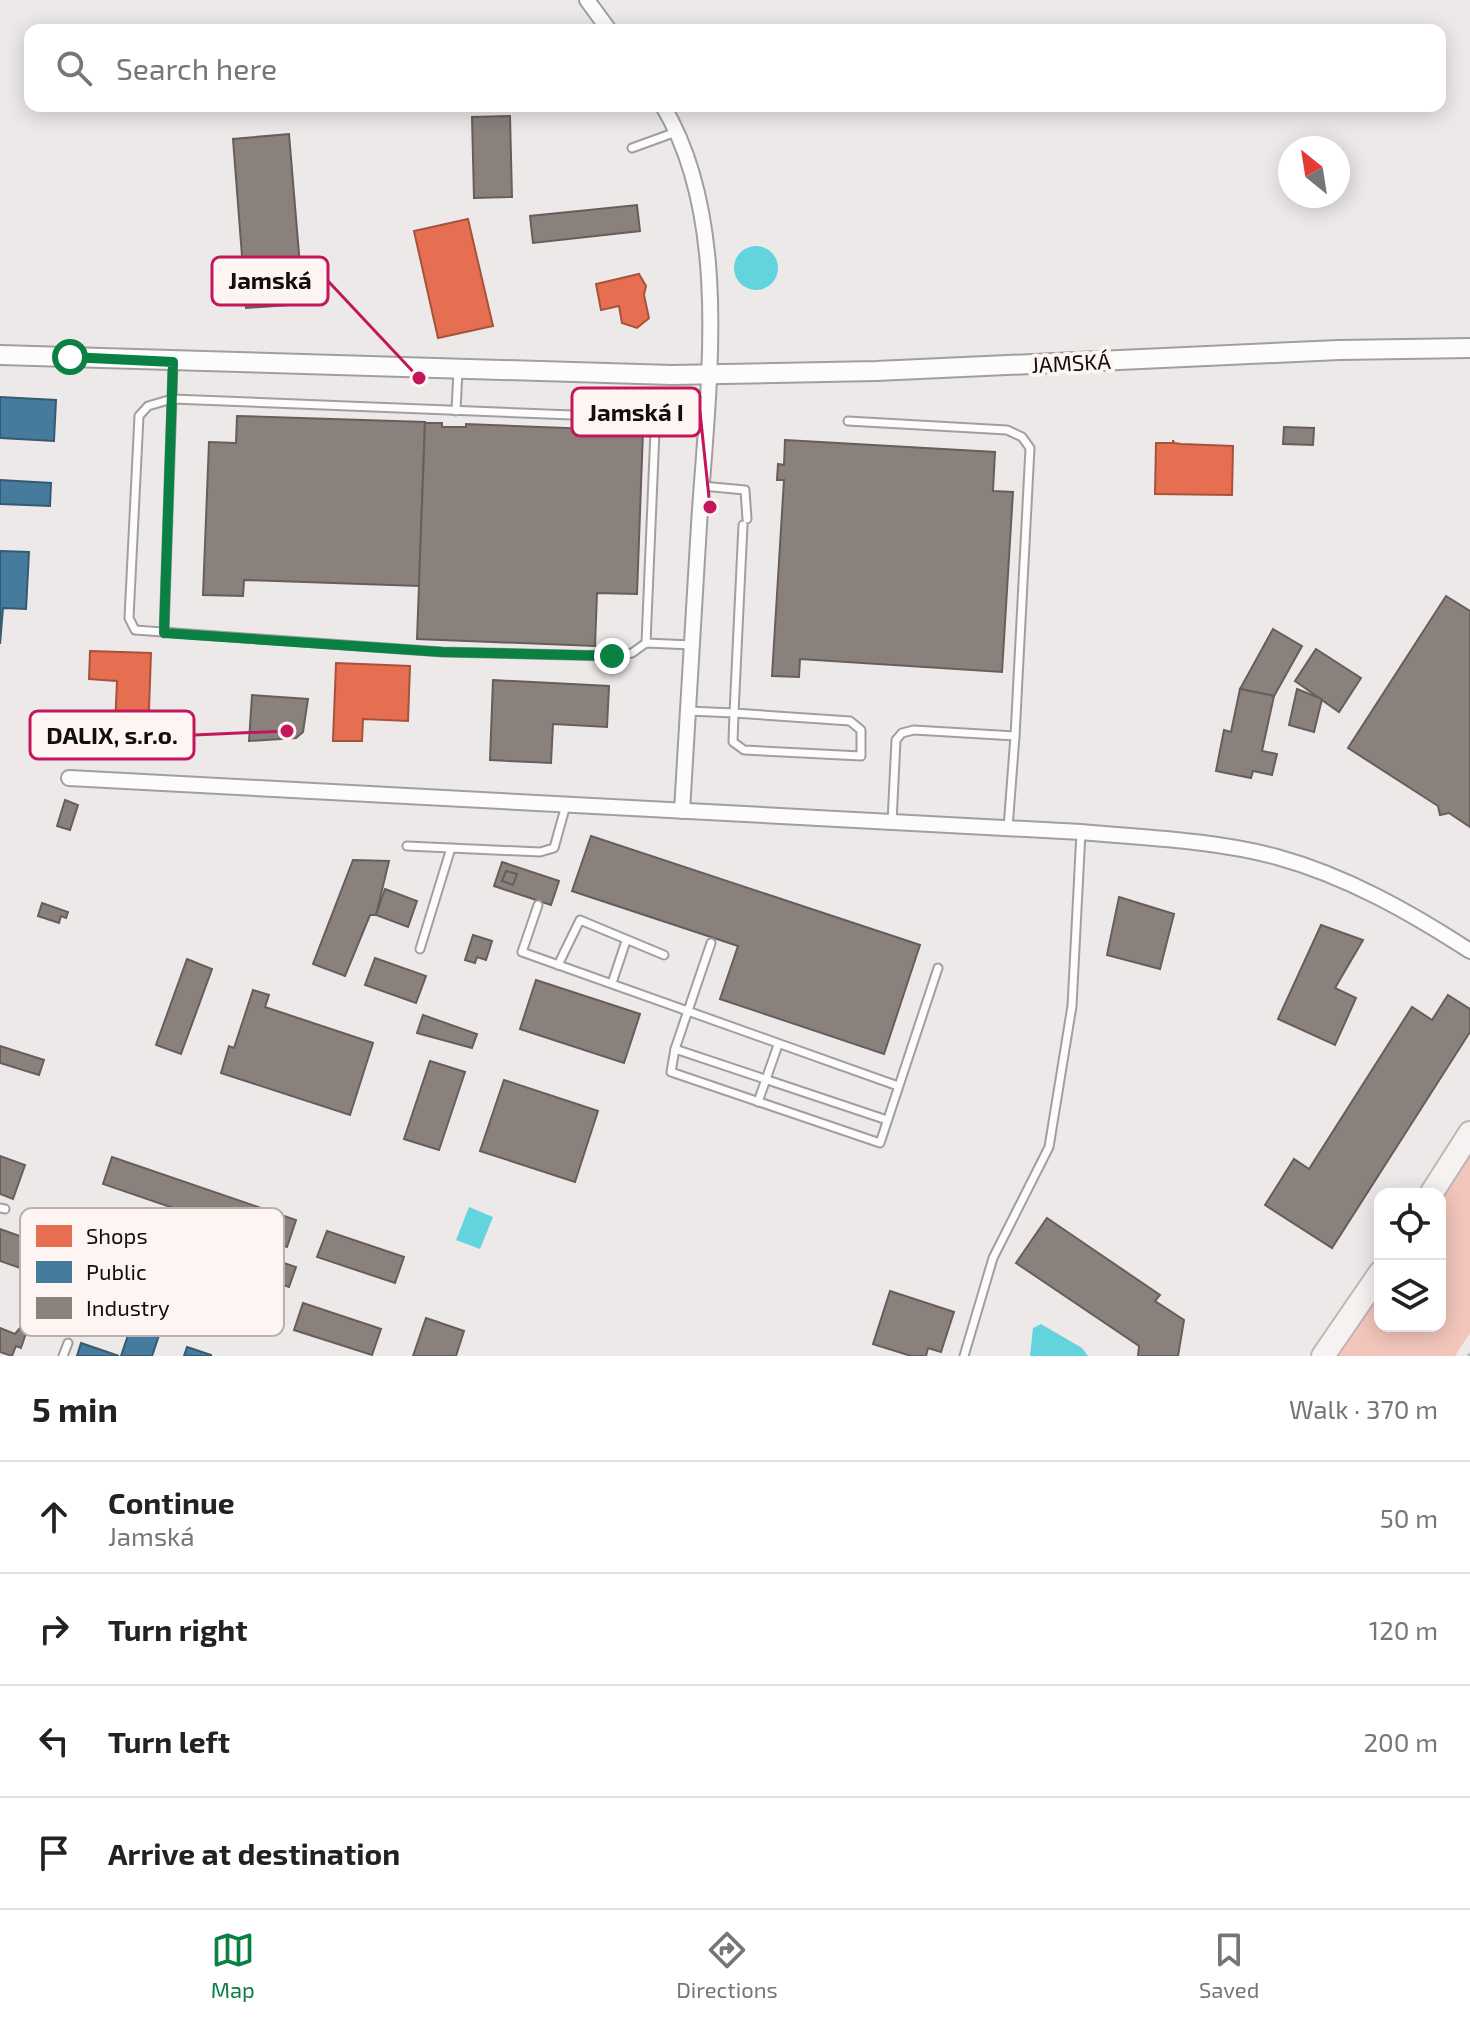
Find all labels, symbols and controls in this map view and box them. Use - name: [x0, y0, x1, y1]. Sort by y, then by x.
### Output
- search box: [24, 24, 1446, 112]
- icon: search: [52, 46, 96, 90]
- text: Search here: [116, 50, 277, 86]
- north arrow: [1278, 136, 1350, 208]
- callout: Jamská: [212, 257, 328, 305]
- text: Jamská: [228, 265, 312, 294]
- route start: [52, 339, 88, 375]
- street label: JAMSKÁ: [1031, 347, 1112, 377]
- callout: Jamská I: [572, 388, 700, 436]
- text: Jamská I: [588, 397, 684, 426]
- route end: [594, 638, 630, 674]
- callout: DALIX, s.r.o.: [30, 711, 194, 759]
- text: DALIX, s.r.o.: [46, 720, 178, 749]
- map controls: [1374, 1188, 1446, 1332]
- button: locate: [1374, 1188, 1446, 1260]
- legend: [20, 1208, 284, 1336]
- text: Shops: [86, 1222, 148, 1248]
- text: Public: [86, 1258, 147, 1284]
- button: layers: [1374, 1260, 1446, 1332]
- text: Industry: [86, 1294, 170, 1320]
- text: 5 min: [32, 1388, 118, 1429]
- text: Walk · 370 m: [1289, 1393, 1438, 1424]
- text: Continue: [108, 1484, 235, 1520]
- icon: ahead: [32, 1495, 76, 1539]
- text: 50 m: [1380, 1502, 1438, 1533]
- text: Jamská: [108, 1520, 195, 1551]
- icon: right: [32, 1607, 76, 1651]
- text: Turn right: [108, 1611, 248, 1647]
- text: 120 m: [1369, 1614, 1438, 1645]
- icon: left: [32, 1719, 76, 1763]
- text: Turn left: [108, 1723, 230, 1759]
- text: 200 m: [1363, 1726, 1438, 1757]
- icon: arrive: [32, 1831, 76, 1875]
- text: Arrive at destination: [108, 1835, 400, 1871]
- tab: Map: [211, 1928, 255, 2002]
- tab: Directions: [676, 1928, 778, 2002]
- tab: Saved: [1199, 1928, 1259, 2002]

